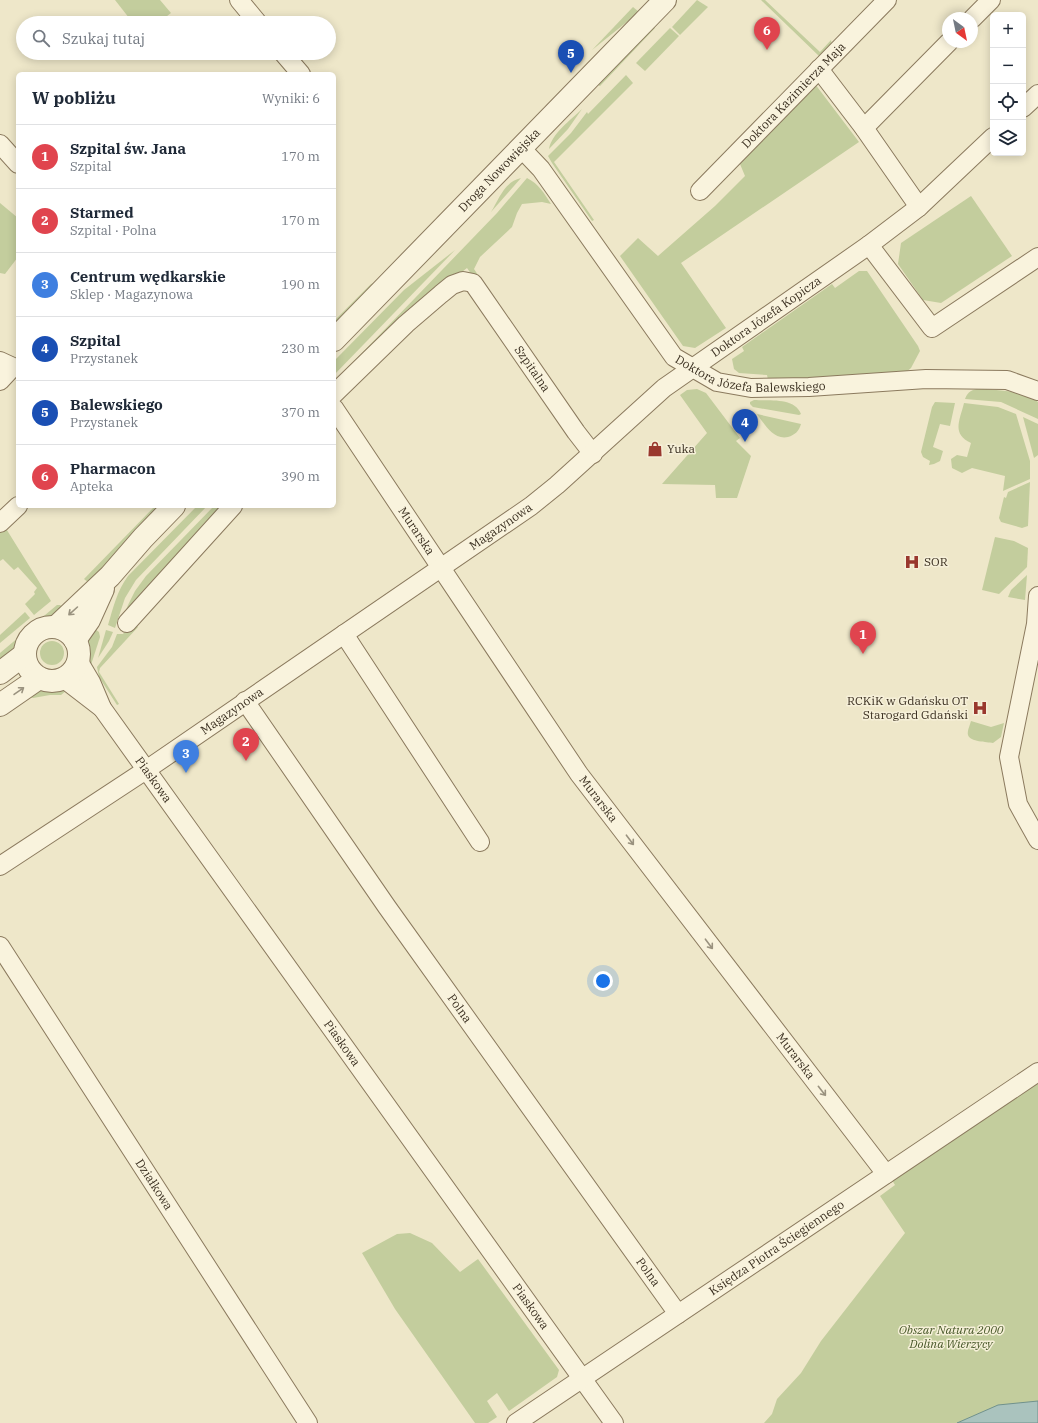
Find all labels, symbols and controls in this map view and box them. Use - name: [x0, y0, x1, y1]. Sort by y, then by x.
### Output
- north arrow: [942, 12, 978, 48]
- map controls: [990, 12, 1026, 156]
- button: +: [990, 12, 1026, 48]
- search box: [16, 16, 336, 60]
- pin: 6: [754, 17, 780, 50]
- icon: search: [30, 27, 52, 49]
- text: Szukaj tutaj: [62, 29, 145, 48]
- street label: Doktora Kazimierza Maja: [738, 38, 849, 151]
- pin: 5: [558, 40, 584, 73]
- button: −: [990, 48, 1026, 84]
- button: locate: [990, 84, 1026, 120]
- text: W pobliżu: [32, 87, 116, 109]
- text: Wyniki: 6: [262, 90, 320, 107]
- button: layers: [990, 120, 1026, 156]
- street label: Droga Nowowiejska: [455, 125, 543, 215]
- text: Szpital św. Jana: [70, 139, 186, 158]
- text: 1: [41, 148, 49, 165]
- text: 170 m: [281, 148, 320, 165]
- text: Szpital: [70, 158, 112, 175]
- text: Starmed: [70, 203, 134, 222]
- text: 2: [41, 212, 49, 229]
- text: 170 m: [281, 212, 320, 229]
- text: Szpital · Polna: [70, 222, 157, 239]
- text: Centrum wędkarskie: [70, 267, 226, 286]
- street label: Doktora Józefa Kopicza: [708, 272, 824, 360]
- text: 3: [41, 276, 49, 293]
- text: 190 m: [281, 276, 320, 293]
- text: Sklep · Magazynowa: [70, 286, 193, 303]
- text: Szpital: [70, 331, 121, 350]
- text: 4: [41, 340, 49, 357]
- text: 230 m: [281, 340, 320, 357]
- street label: Szpitalna: [512, 343, 554, 395]
- text: Przystanek: [70, 350, 138, 367]
- street label: Doktora Józefa Balewskiego: [673, 351, 826, 395]
- text: Balewskiego: [70, 395, 163, 414]
- text: 5: [41, 404, 49, 421]
- text: 370 m: [281, 404, 320, 421]
- pin: 4: [732, 409, 758, 442]
- text: Przystanek: [70, 414, 138, 431]
- shop icon: Yuka: [646, 440, 664, 458]
- place label: Yuka: [667, 441, 696, 456]
- text: Pharmacon: [70, 459, 156, 478]
- text: 6: [41, 468, 49, 485]
- text: 390 m: [281, 468, 320, 485]
- text: Apteka: [70, 478, 113, 495]
- street label: Magazynowa: [466, 499, 535, 553]
- street label: Murarska: [395, 504, 438, 558]
- hospital icon: SOR: [903, 553, 921, 571]
- place label: SOR: [924, 554, 948, 569]
- one-way arrow: [68, 607, 78, 616]
- pin: 1: [850, 621, 876, 654]
- street label: Magazynowa: [197, 684, 266, 737]
- one-way arrow: [13, 687, 24, 695]
- place label: RCKiK w Gdańsku OT Starogard Gdański: [847, 693, 968, 722]
- hospital icon: RCKiK w Gdańsku OT Starogard Gdański: [971, 699, 989, 717]
- pin: 2: [233, 728, 259, 761]
- pin: 3: [173, 740, 199, 773]
- street label: Piaskowa: [132, 754, 176, 806]
- street label: Murarska: [576, 773, 621, 825]
- one-way arrow: [626, 835, 634, 846]
- one-way arrow: [704, 938, 713, 949]
- your location: [593, 971, 613, 991]
- street label: Polna: [445, 991, 476, 1026]
- street label: Piaskowa: [321, 1017, 364, 1069]
- street label: Murarska: [773, 1030, 819, 1082]
- one-way arrow: [817, 1086, 826, 1097]
- street label: Działkowa: [132, 1156, 177, 1213]
- street label: Księdza Piotra Ściegiennego: [706, 1196, 847, 1298]
- street label: Polna: [633, 1254, 664, 1289]
- street label: Piaskowa: [509, 1280, 553, 1333]
- park label: Obszar Natura 2000 Dolina Wierzycy: [899, 1322, 1004, 1351]

